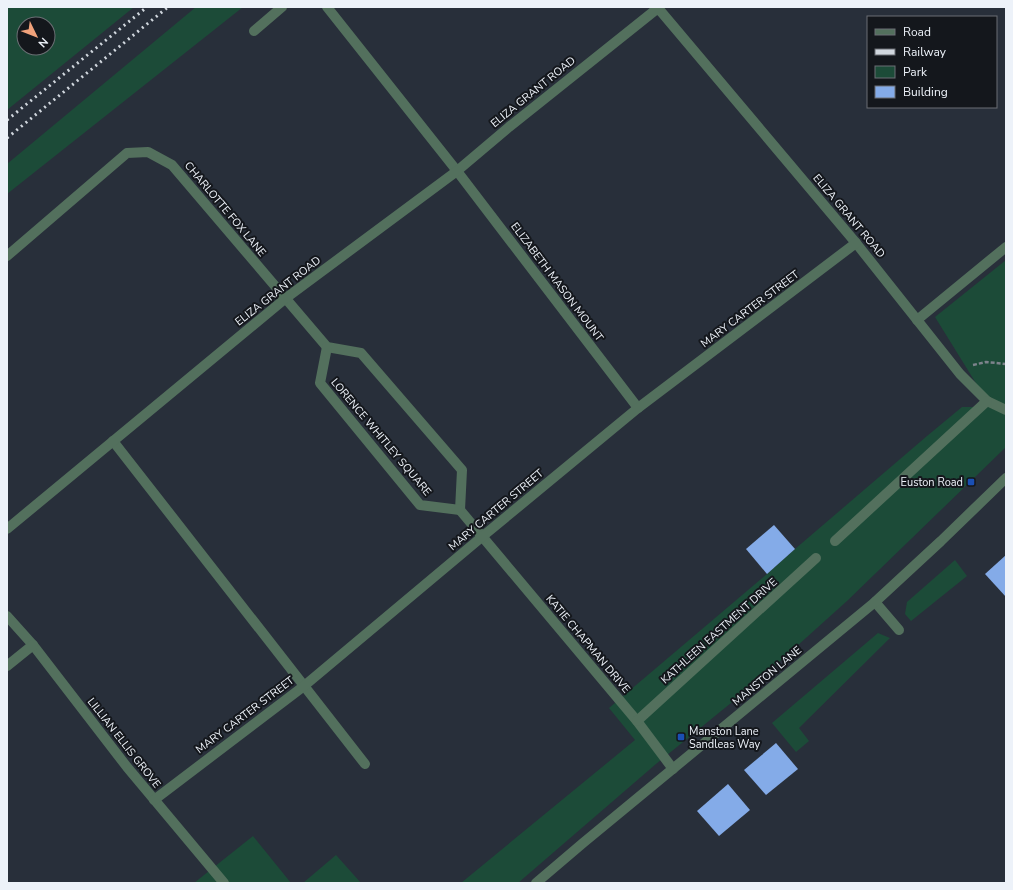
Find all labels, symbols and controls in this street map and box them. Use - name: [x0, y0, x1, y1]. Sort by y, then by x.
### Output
- north arrow: [16, 16, 56, 56]
- legend: [867, 16, 997, 108]
- text: Road: [903, 24, 931, 40]
- text: N: [35, 34, 51, 51]
- text: Railway: [903, 44, 947, 60]
- street label: ELIZA GRANT ROAD: [487, 53, 579, 131]
- text: Park: [903, 64, 928, 80]
- text: Building: [903, 84, 948, 100]
- street label: CHARLOTTE FOX LANE: [181, 158, 269, 260]
- street label: ELIZA GRANT ROAD: [809, 171, 889, 261]
- street label: ELIZABETH MASON MOUNT: [507, 219, 607, 345]
- street label: ELIZA GRANT ROAD: [232, 253, 324, 329]
- street label: MARY CARTER STREET: [698, 267, 803, 351]
- street label: LORENCE WHITLEY SQUARE: [327, 375, 435, 499]
- street label: MARY CARTER STREET: [445, 466, 547, 554]
- place label: Euston Road: [901, 475, 963, 490]
- marker: Euston Road: [966, 477, 976, 487]
- street label: KATHLEEN EASTMENT DRIVE: [658, 575, 780, 687]
- street label: KATIE CHAPMAN DRIVE: [542, 592, 634, 696]
- street label: MANSTON LANE: [729, 643, 805, 709]
- street label: MARY CARTER STREET: [193, 673, 298, 757]
- street label: LILLIAN ELLIS GROVE: [84, 695, 164, 791]
- place label: Manston Lane Sandleas Way: [689, 724, 761, 752]
- marker: Manston Lane Sandleas Way: [676, 732, 686, 742]

